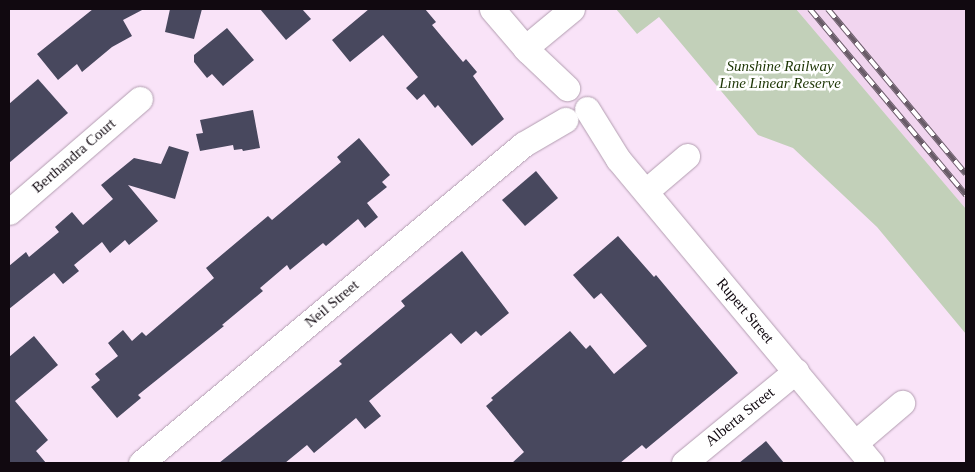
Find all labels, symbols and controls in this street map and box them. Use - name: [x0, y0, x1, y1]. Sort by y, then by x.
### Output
- park label: Sunshine Railway Line Linear Reserve: [719, 57, 841, 92]
- street label: Berthandra Court: [29, 115, 119, 197]
- street label: Rupert Street: [713, 275, 777, 347]
- street label: Neil Street: [301, 276, 363, 332]
- street label: Alberta Street: [702, 384, 778, 450]

